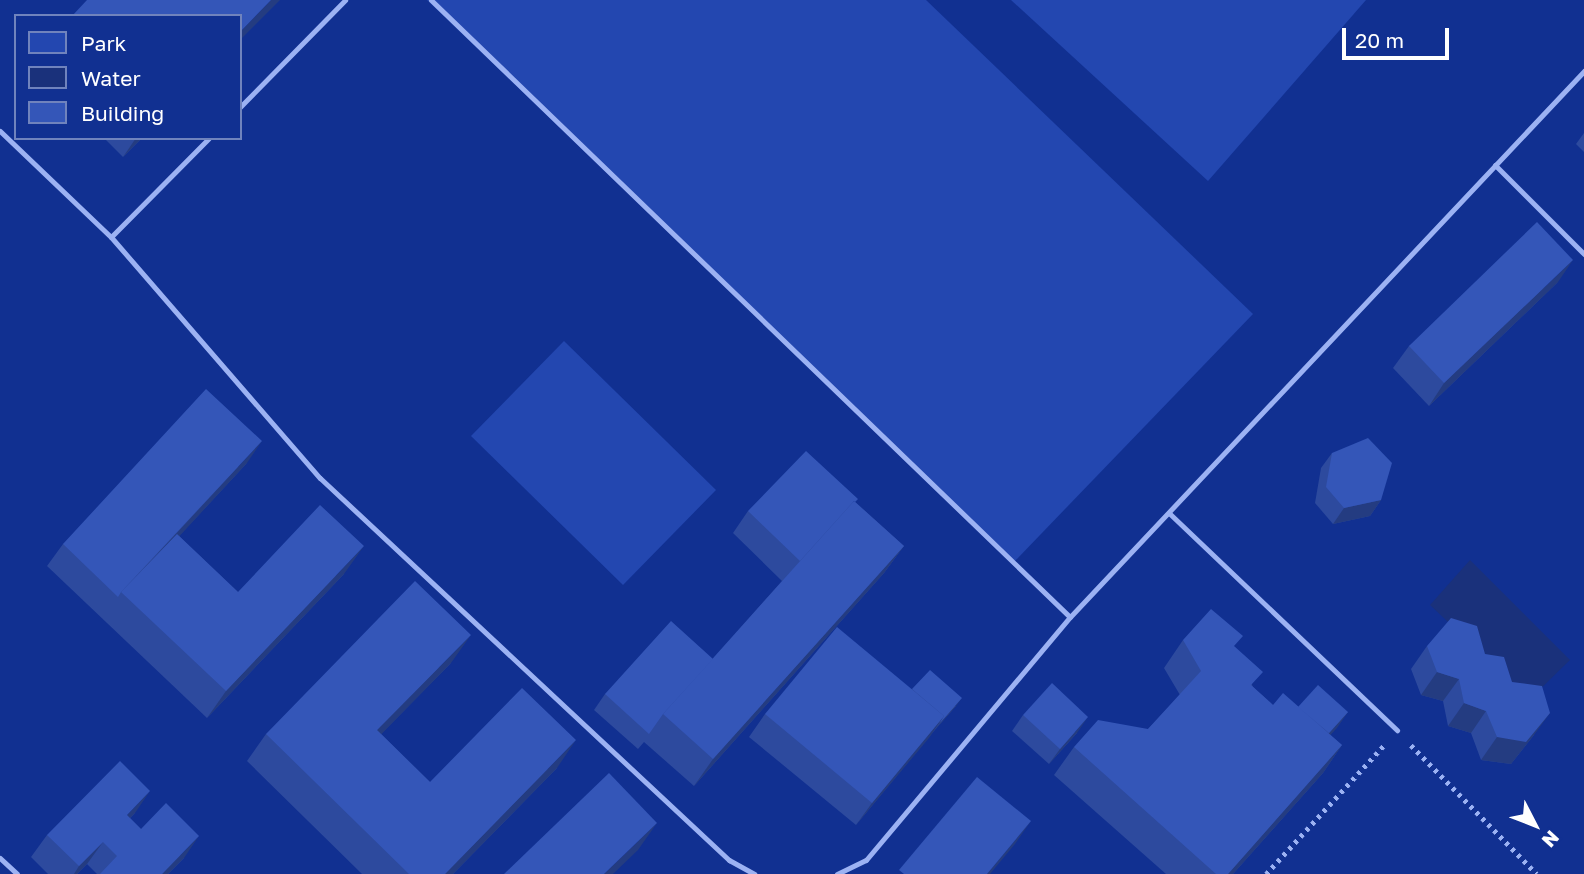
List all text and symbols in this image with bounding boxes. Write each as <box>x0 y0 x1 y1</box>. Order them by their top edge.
legend <box>14 14 242 140</box>
scale bar <box>1346 14 1453 58</box>
text: 20 m <box>1355 27 1404 53</box>
text: Park <box>81 30 126 56</box>
text: Water <box>81 65 141 91</box>
text: Building <box>81 100 164 126</box>
north arrow <box>1500 790 1570 860</box>
text: N <box>1538 826 1564 852</box>

